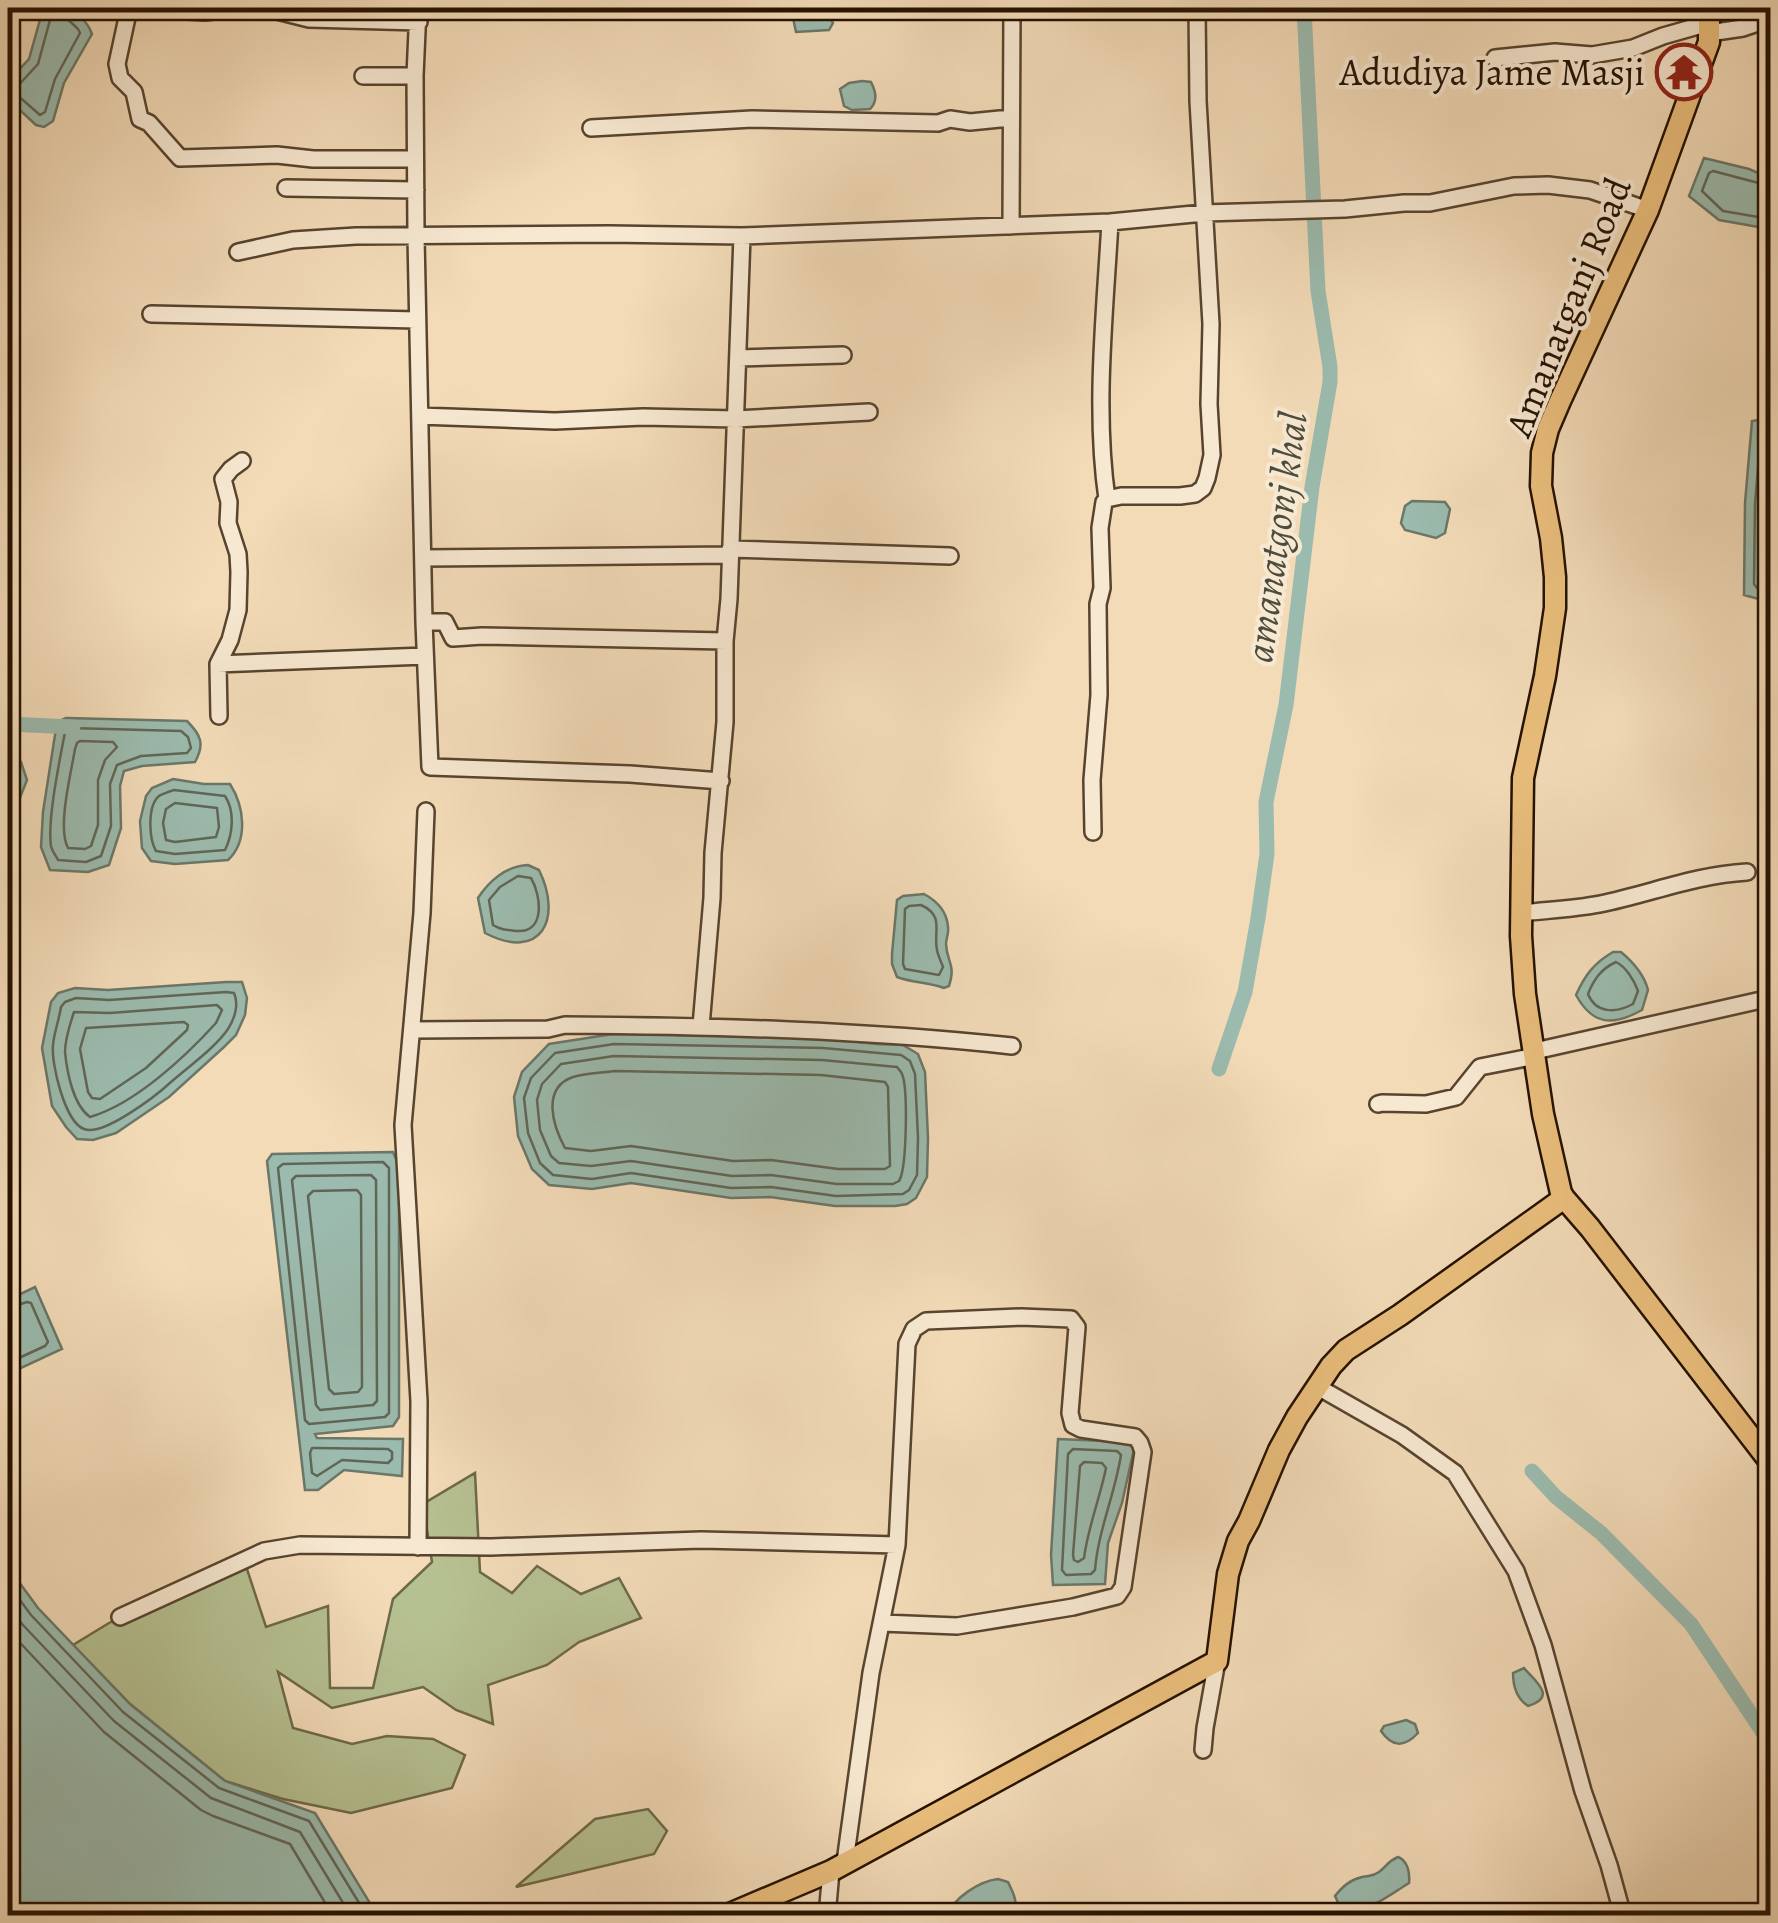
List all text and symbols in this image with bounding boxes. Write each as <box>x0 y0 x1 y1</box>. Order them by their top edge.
temple icon: Adudiya Jame Masji <box>1654 42 1714 102</box>
place label: Adudiya Jame Masji <box>1339 46 1645 98</box>
street label: Amanatganj Road <box>1492 169 1644 445</box>
water label: amanatgonj khal <box>1231 408 1321 666</box>

